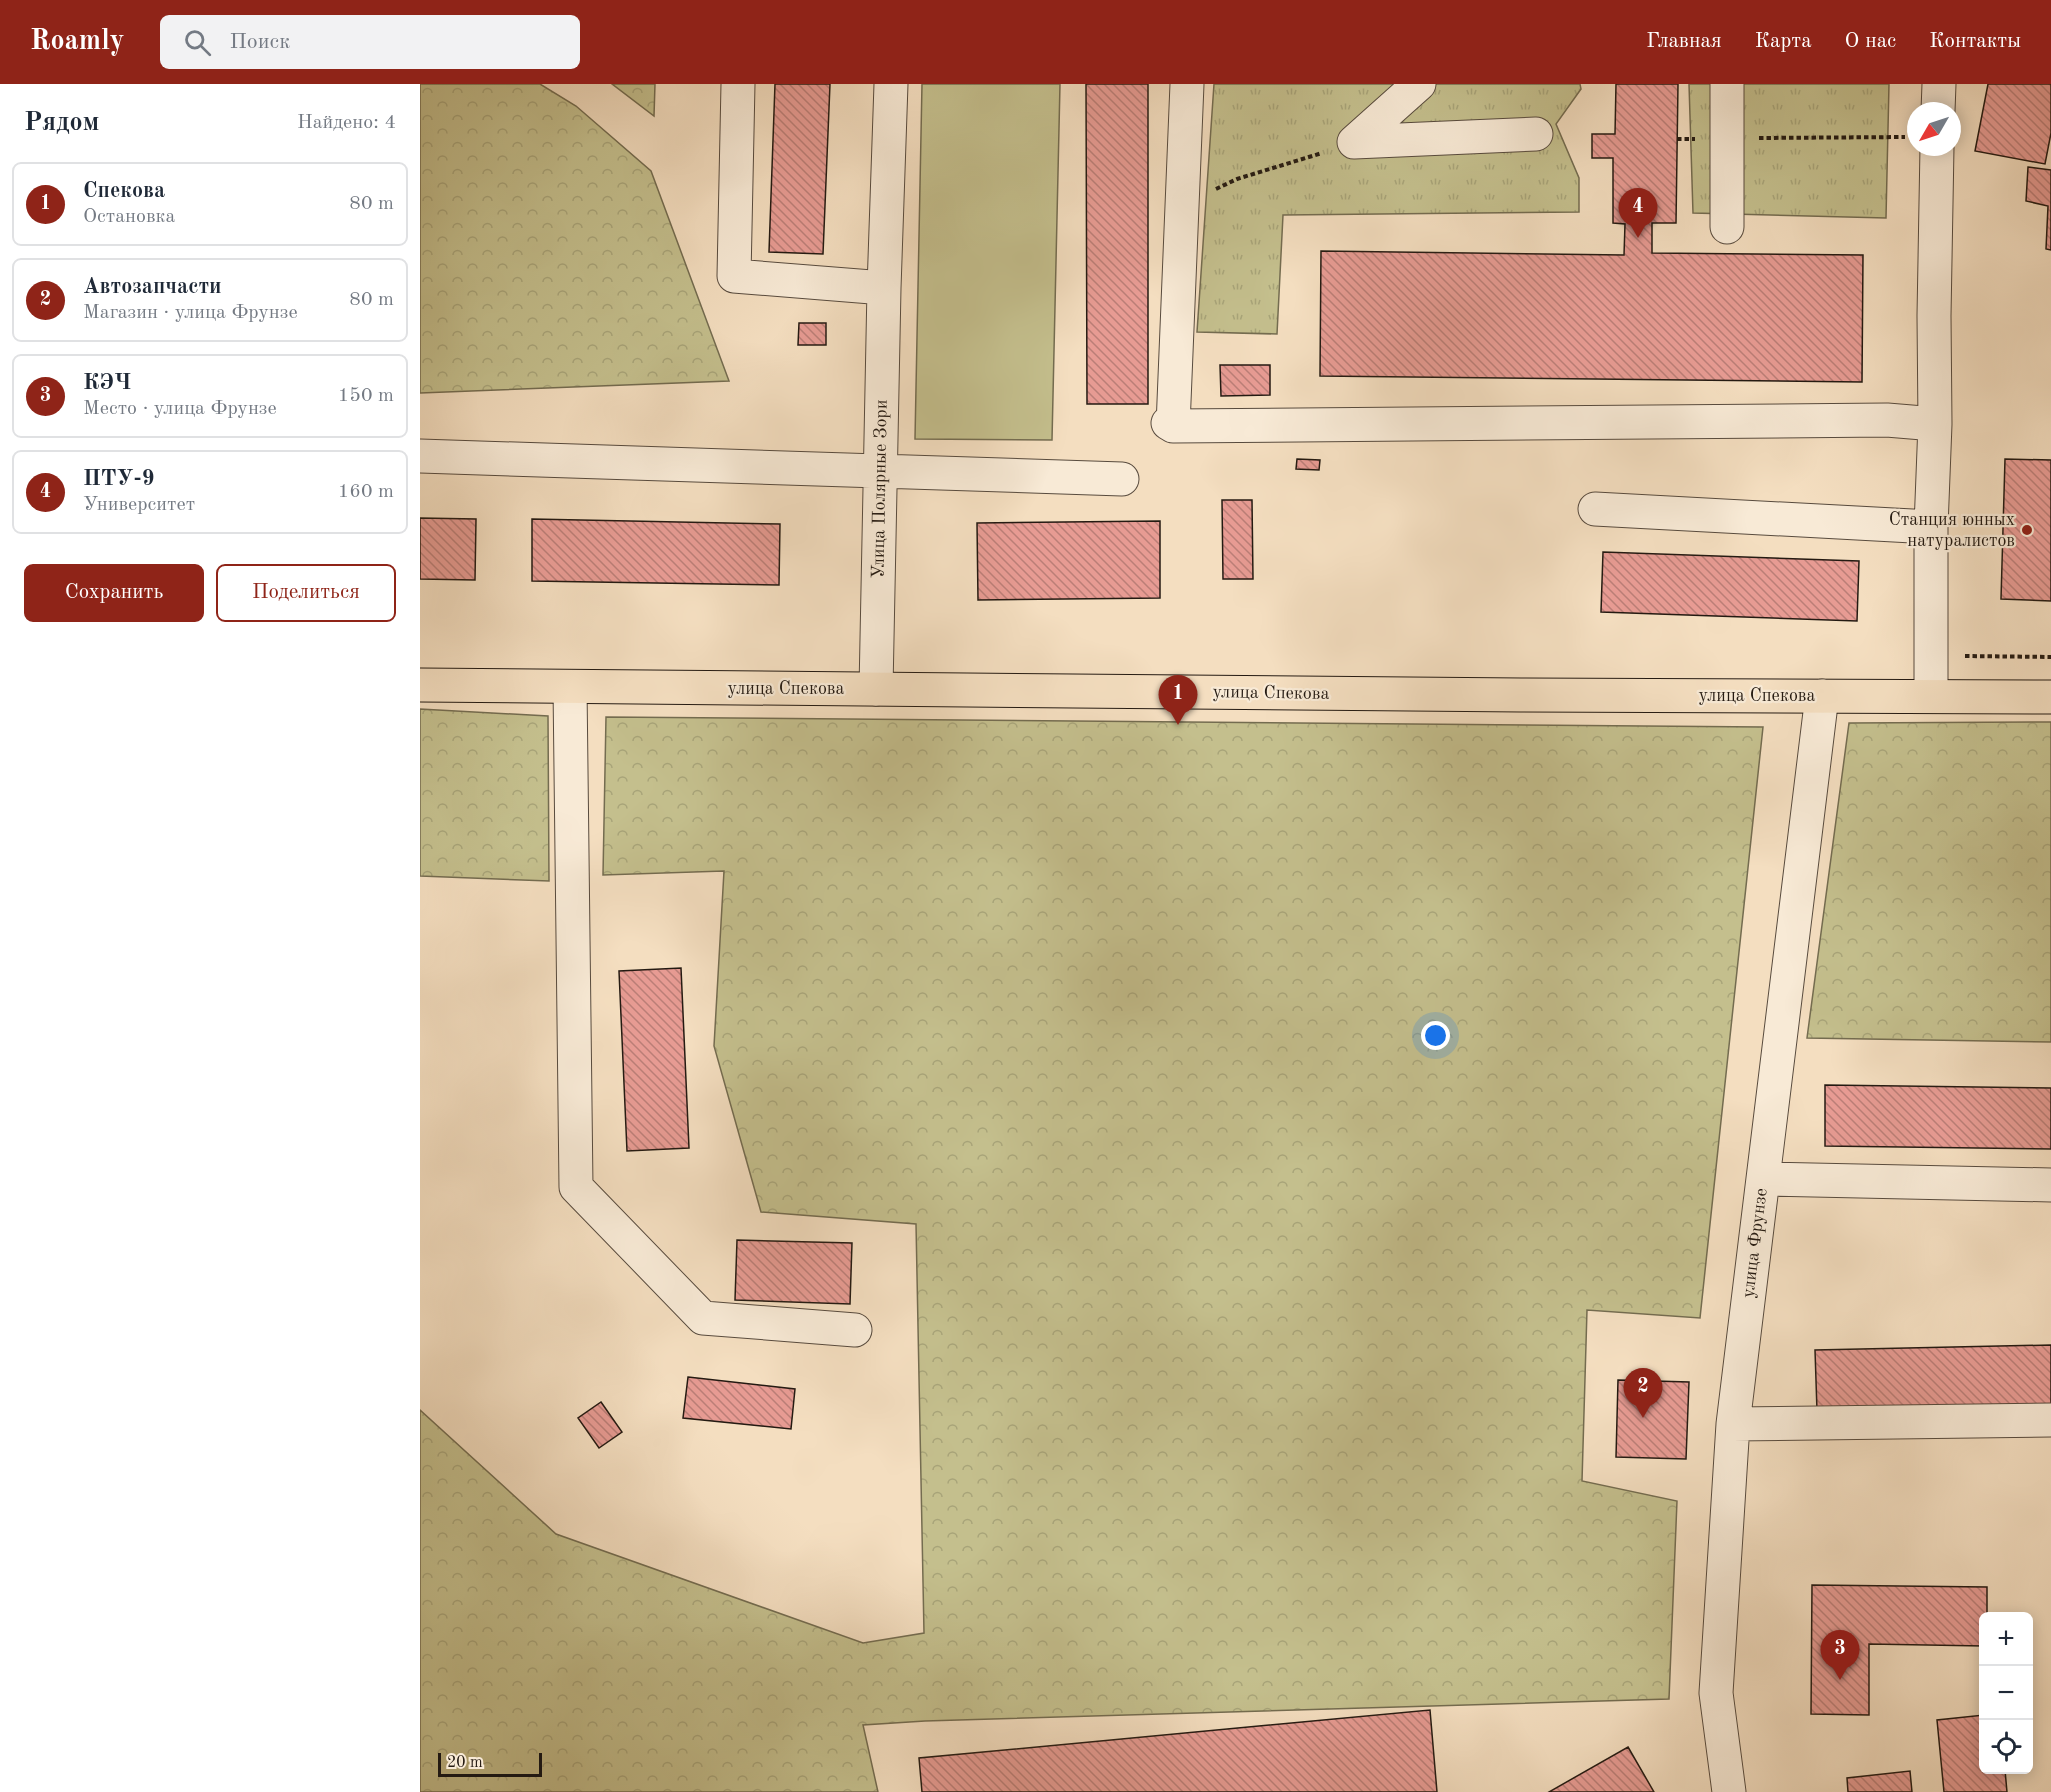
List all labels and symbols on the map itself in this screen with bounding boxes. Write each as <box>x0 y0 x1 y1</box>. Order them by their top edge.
north arrow <box>1907 102 1961 156</box>
pin: 4 <box>1618 188 1658 238</box>
street label: Улица Полярные Зори <box>869 399 891 579</box>
place label: Станция юнных натуралистов <box>1889 511 2015 550</box>
marker: Станция юнных натуралистов <box>2020 523 2034 537</box>
pin: 1 <box>1158 676 1197 725</box>
street label: улица Спекова <box>728 680 844 698</box>
street label: улица Спекова <box>1212 683 1330 703</box>
street label: улица Спекова <box>1699 687 1815 705</box>
your location <box>1421 1021 1450 1050</box>
street label: улица Фрунзе <box>1739 1187 1771 1299</box>
pin: 2 <box>1624 1368 1662 1418</box>
pin: 3 <box>1820 1630 1860 1680</box>
scale bar <box>438 1750 542 1778</box>

